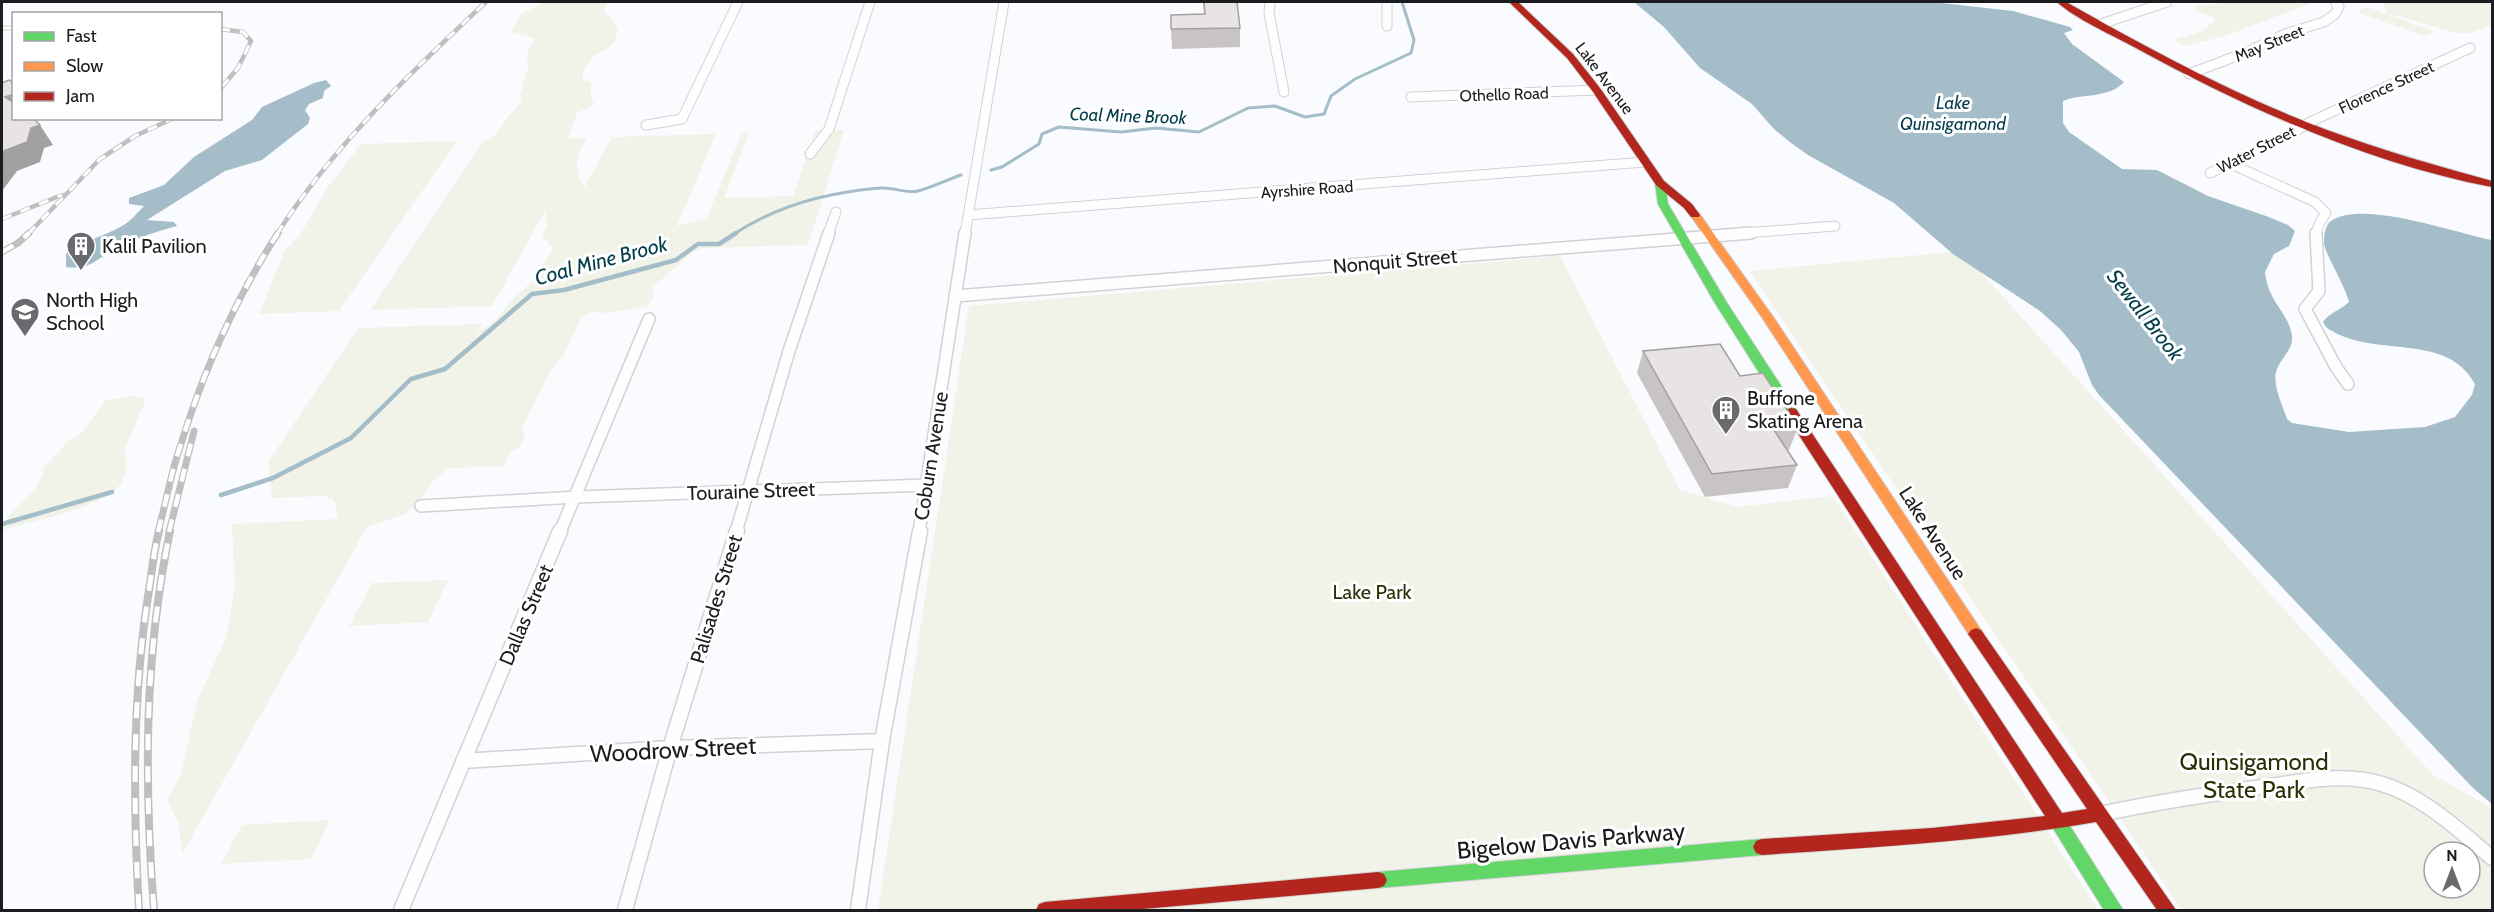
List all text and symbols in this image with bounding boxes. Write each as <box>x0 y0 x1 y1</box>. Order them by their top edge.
legend <box>12 12 222 120</box>
street label: May Street <box>2232 21 2307 66</box>
text: Fast <box>66 25 97 47</box>
street label: Lake Avenue <box>1571 39 1638 118</box>
text: Slow <box>66 55 103 77</box>
street label: Florence Street <box>2336 57 2437 118</box>
street label: Othello Road <box>1459 83 1549 106</box>
text: Jam <box>65 85 95 107</box>
water label: Lake Quinsigamond <box>1900 92 2007 135</box>
water label: Coal Mine Brook <box>1069 103 1188 129</box>
street label: Water Street <box>2214 121 2299 177</box>
street label: Ayrshire Road <box>1260 177 1354 202</box>
building icon: Kalil Pavilion <box>65 230 97 272</box>
water label: Coal Mine Brook <box>532 231 671 290</box>
place label: Kalil Pavilion <box>102 234 207 258</box>
street label: Nonquit Street <box>1332 244 1458 278</box>
water label: Sewall Brook <box>2102 264 2189 366</box>
place label: North High School <box>46 288 138 335</box>
school or university icon: North High School <box>9 296 41 338</box>
place label: Buffone Skating Arena <box>1747 386 1863 433</box>
street label: Coburn Avenue <box>909 390 953 522</box>
building icon: Buffone Skating Arena <box>1710 394 1742 436</box>
street label: Touraine Street <box>687 477 816 505</box>
street label: Lake Avenue <box>1894 482 1972 584</box>
street label: Palisades Street <box>685 532 747 666</box>
street label: Dallas Street <box>494 561 558 669</box>
park label: Lake Park <box>1333 580 1411 604</box>
street label: Woodrow Street <box>589 731 757 768</box>
park label: Quinsigamond State Park <box>2180 747 2328 804</box>
street label: Bigelow Davis Parkway <box>1456 816 1686 865</box>
north arrow <box>2422 840 2482 900</box>
text: N <box>2446 846 2458 865</box>

